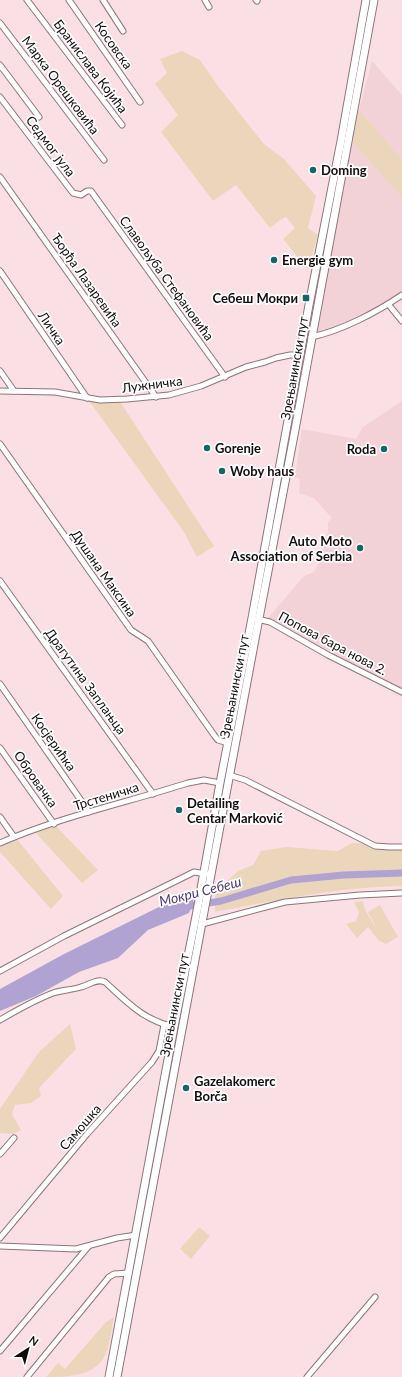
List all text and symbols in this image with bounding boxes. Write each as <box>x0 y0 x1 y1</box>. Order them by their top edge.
street label: Бранислава Којића <box>51 16 131 116</box>
street label: Косовска <box>92 18 136 72</box>
street label: Марка Орешковића <box>19 33 103 137</box>
street label: Седмог јула <box>23 112 79 180</box>
place label: Doming <box>321 162 367 178</box>
marker: Doming <box>308 165 318 175</box>
street label: Славољуба Стефановића <box>116 212 218 344</box>
street label: Ђорђа Лазаревића <box>49 230 125 330</box>
place label: Energie gym <box>282 252 353 268</box>
marker: Energie gym <box>269 255 279 265</box>
place label: Себеш Мокри <box>212 290 298 306</box>
marker: Себеш Мокри <box>301 293 311 303</box>
street label: Личка <box>35 307 69 348</box>
street label: Зрењанински пут <box>277 314 311 421</box>
street label: Лужничка <box>120 372 183 396</box>
place label: Gorenje <box>215 440 261 456</box>
place label: Roda <box>347 441 376 457</box>
marker: Gorenje <box>202 443 212 453</box>
marker: Roda <box>379 444 389 454</box>
place label: Woby haus <box>230 463 294 479</box>
marker: Woby haus <box>217 466 227 476</box>
street label: Душана Максина <box>68 526 140 620</box>
place label: Auto Moto Association of Serbia <box>230 533 353 564</box>
marker: Auto Moto Association of Serbia <box>355 543 365 553</box>
street label: Попова бара нова 2. <box>276 608 390 678</box>
street label: Драгутина Заплањца <box>42 625 130 737</box>
street label: Зрењанински пут <box>216 633 252 739</box>
street label: Косјерићка <box>28 710 80 774</box>
street label: Обровачка <box>11 748 61 810</box>
street label: Трстеничка <box>71 778 141 814</box>
place label: Detailing Centar Marković <box>187 795 283 826</box>
marker: Detailing Centar Marković <box>174 805 184 815</box>
water label: Мокри Себеш <box>157 873 243 909</box>
street label: Зрењанински пут <box>156 952 192 1058</box>
place label: Gazelakomerc Borča <box>194 1073 276 1104</box>
marker: Gazelakomerc Borča <box>181 1083 191 1093</box>
street label: Самошка <box>56 1101 104 1153</box>
north arrow <box>8 1329 48 1369</box>
text: N <box>27 1333 41 1348</box>

